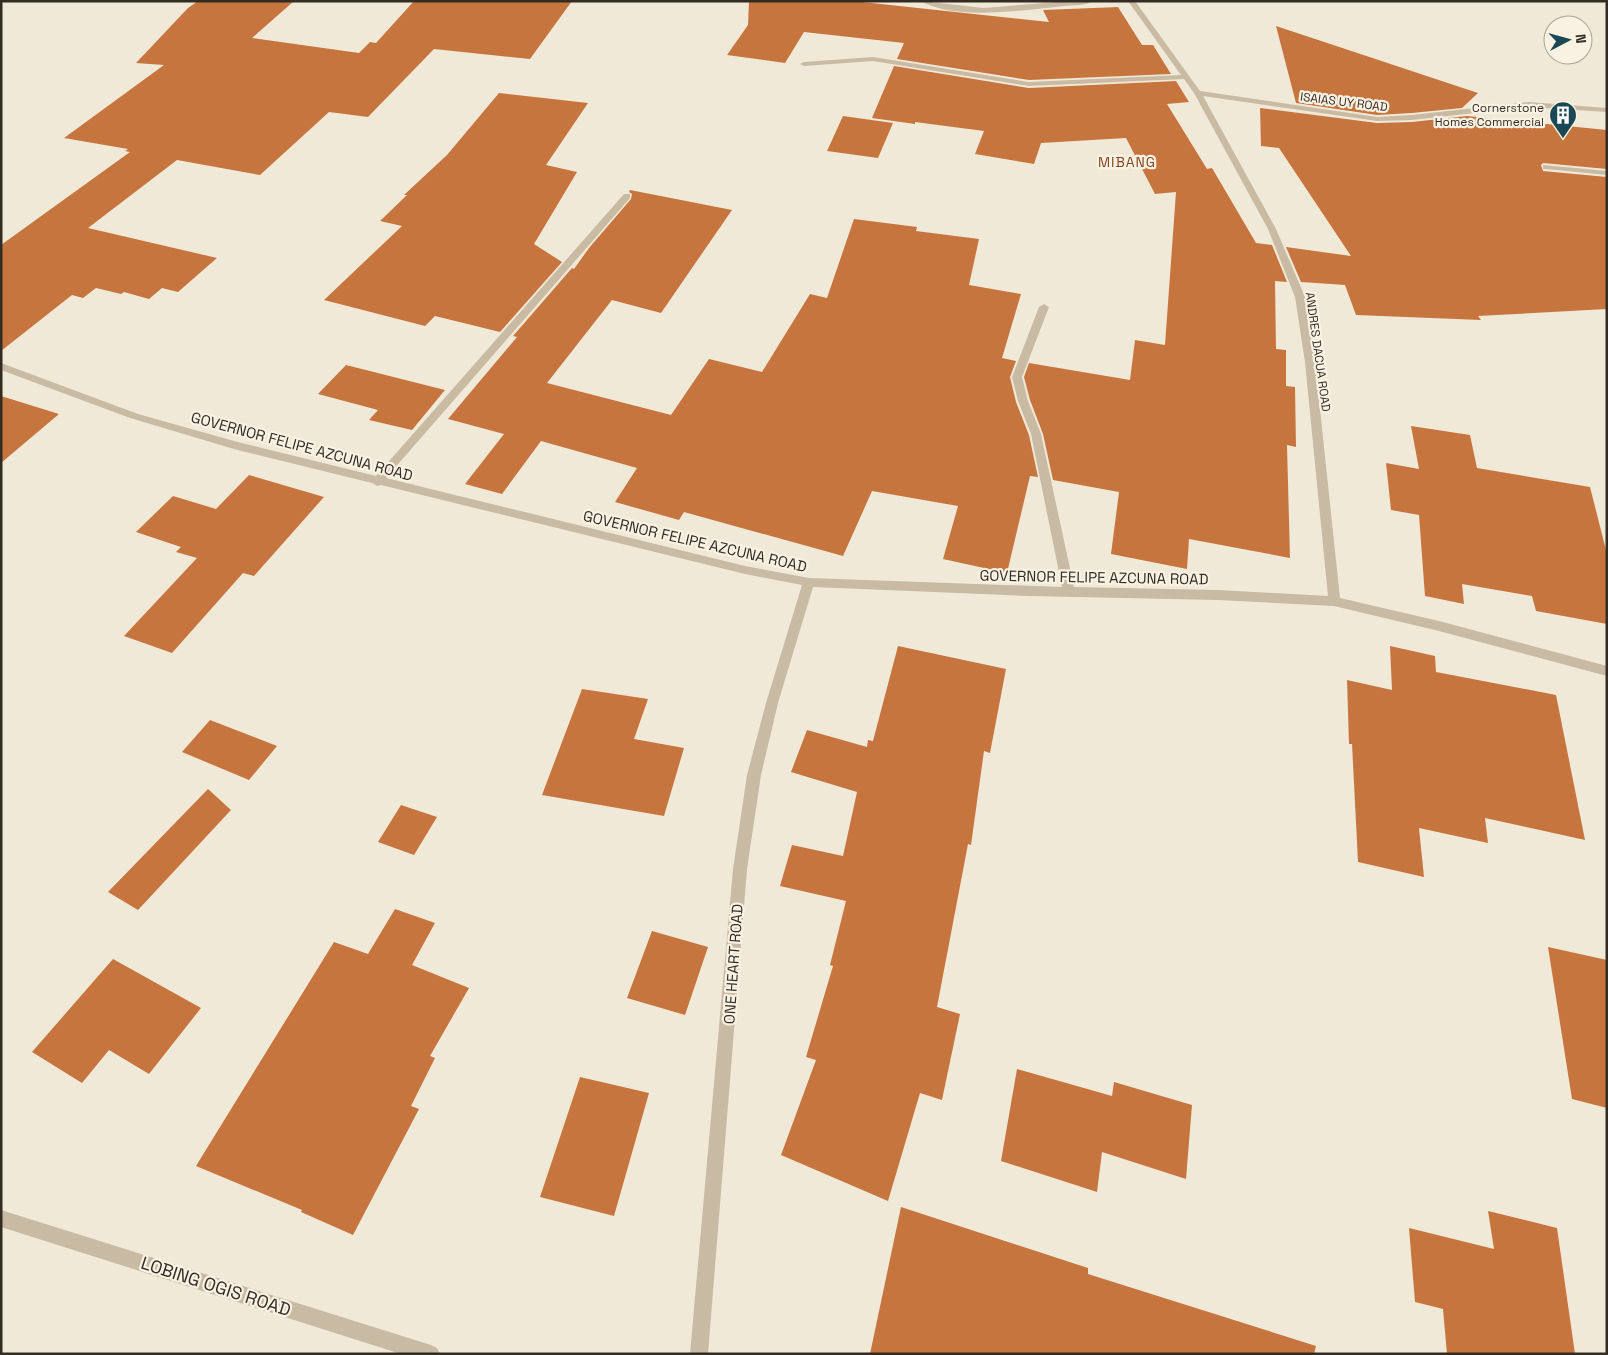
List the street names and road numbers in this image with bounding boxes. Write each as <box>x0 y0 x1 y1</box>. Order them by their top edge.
street label: ISAIAS UY ROAD <box>1299 89 1389 115</box>
street label: ANDRES DACUA ROAD <box>1302 291 1334 413</box>
street label: GOVERNOR FELIPE AZCUNA ROAD <box>189 407 415 485</box>
street label: GOVERNOR FELIPE AZCUNA ROAD <box>581 506 809 576</box>
street label: GOVERNOR FELIPE AZCUNA ROAD <box>979 566 1209 588</box>
street label: ONE HEART ROAD <box>719 903 747 1025</box>
street label: LOBING OGIS ROAD <box>138 1251 294 1321</box>

